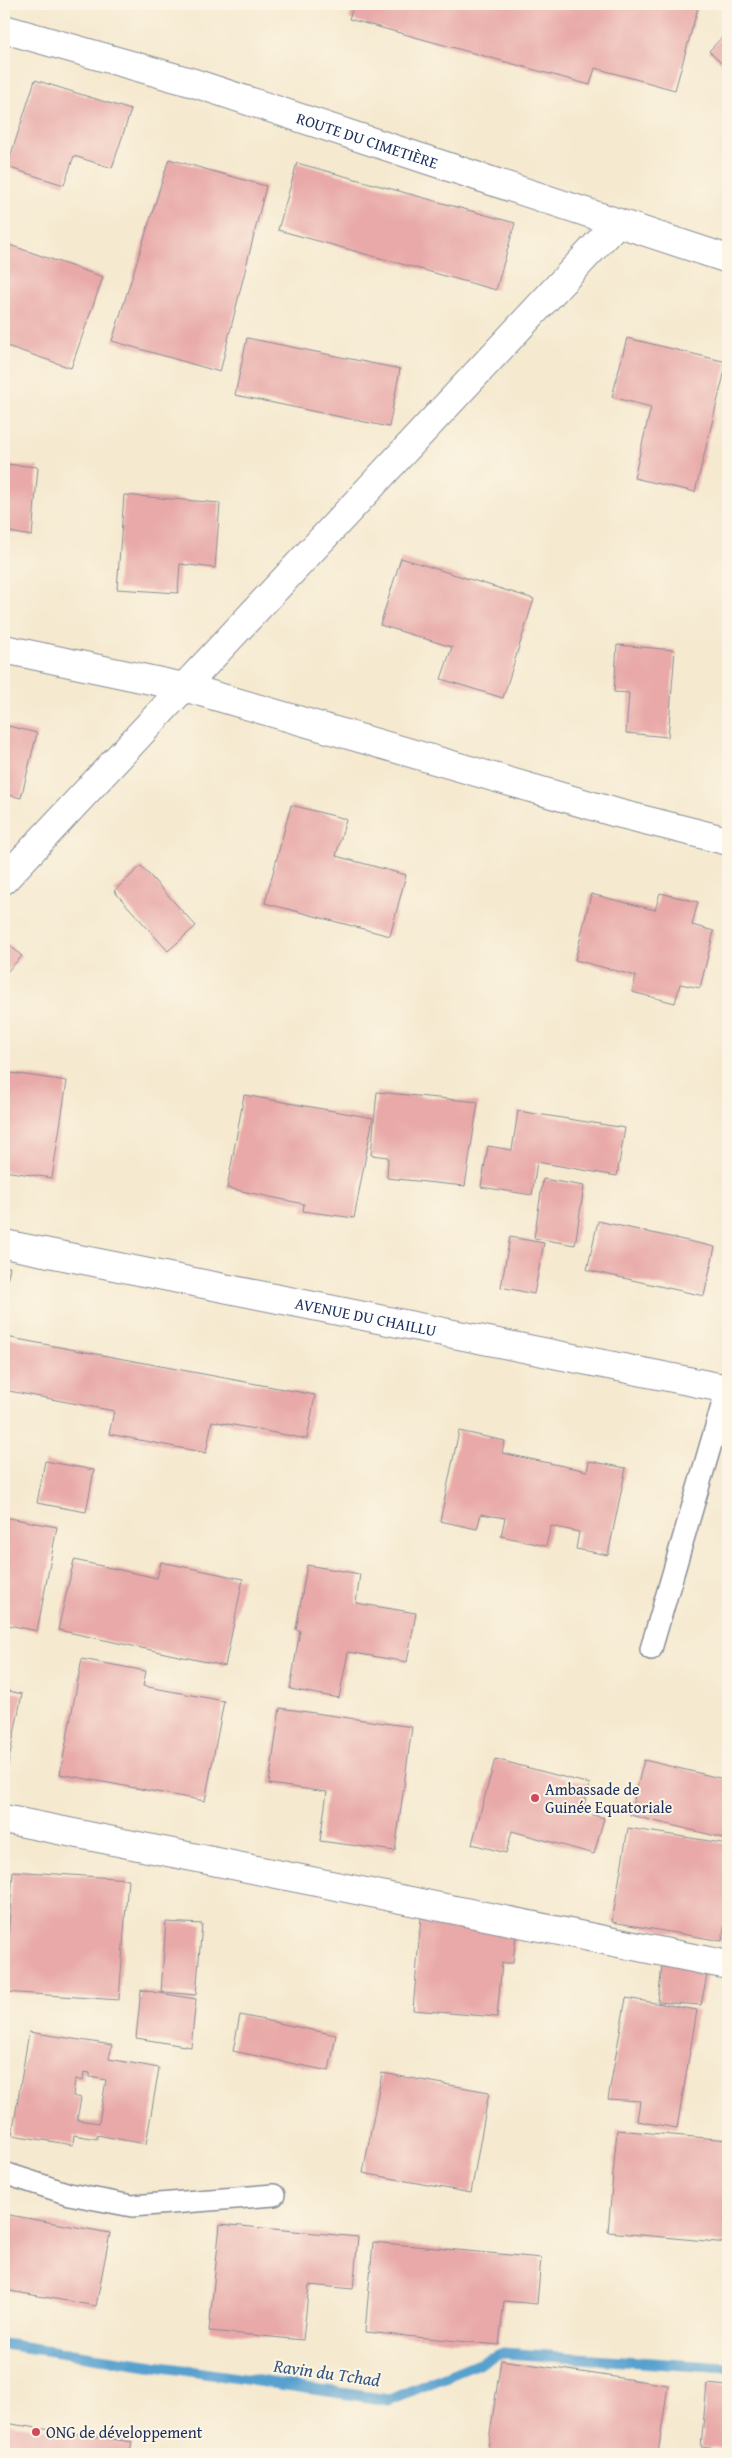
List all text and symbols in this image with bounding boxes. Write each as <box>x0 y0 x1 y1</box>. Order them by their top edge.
street label: ROUTE DU CIMETIÈRE <box>293 106 441 175</box>
street label: AVENUE DU CHAILLU <box>293 1291 439 1342</box>
place label: Ambassade de Guinée Equatoriale <box>545 1777 672 1819</box>
marker: Ambassade de Guinée Equatoriale <box>529 1792 541 1804</box>
water label: Ravin du Tchad <box>271 2352 382 2393</box>
place label: ONG de développement <box>46 2420 203 2444</box>
marker: ONG de développement <box>30 2426 42 2438</box>

